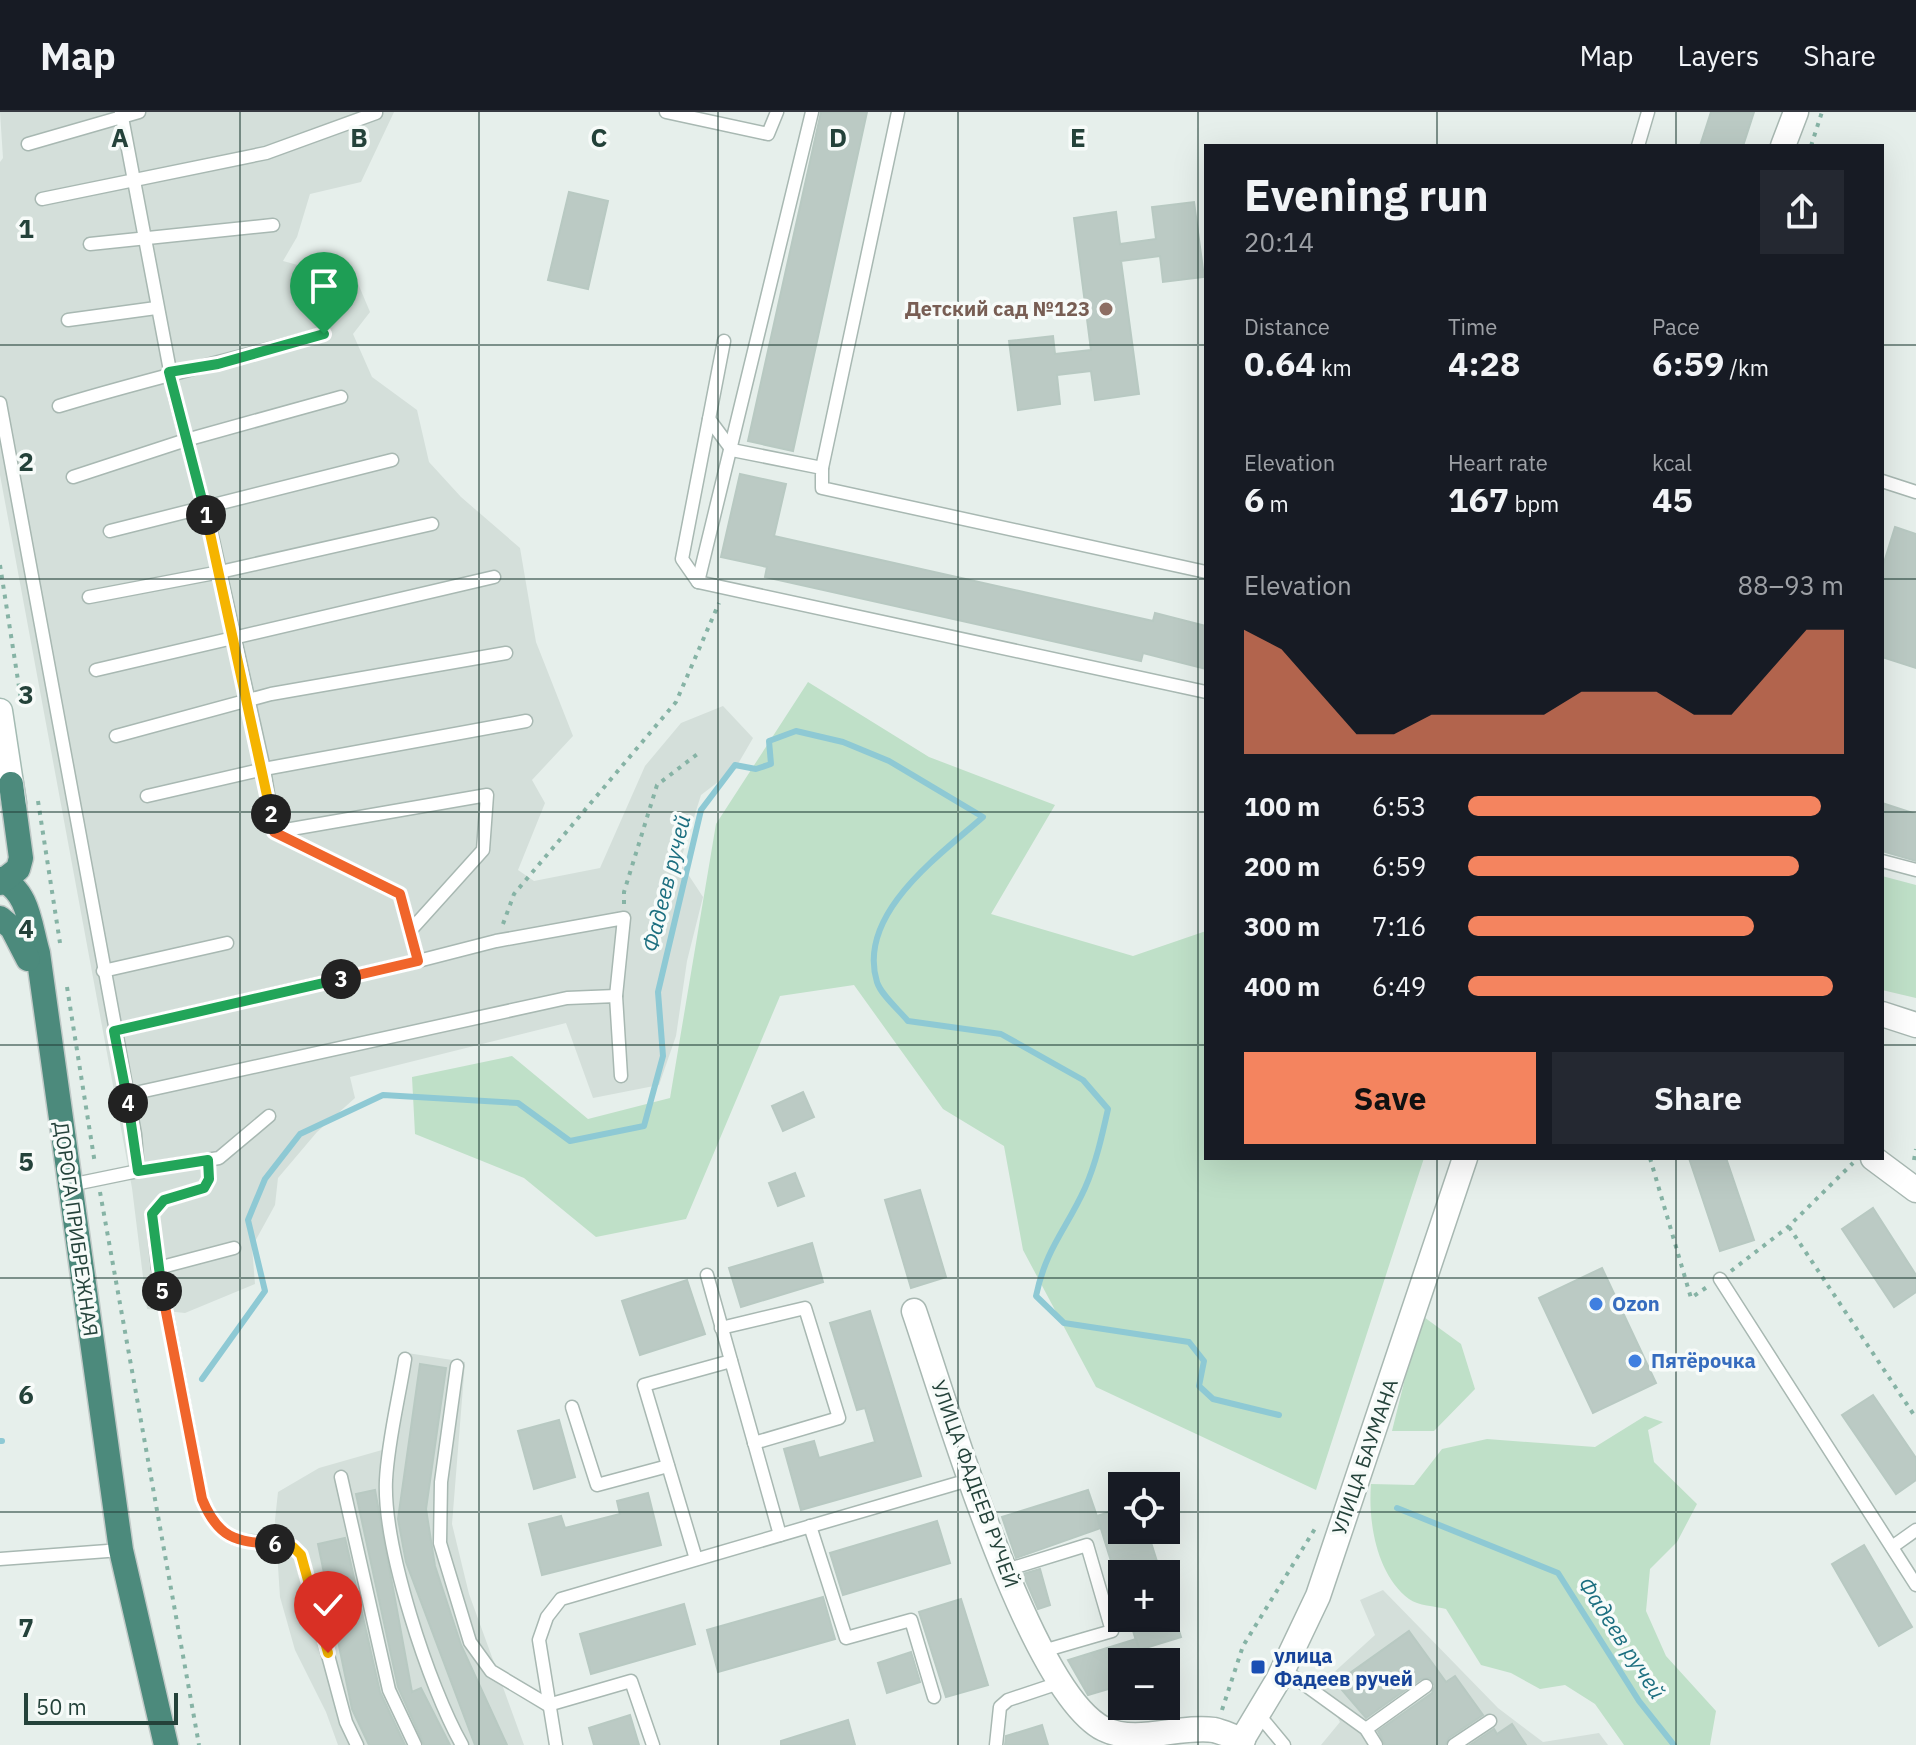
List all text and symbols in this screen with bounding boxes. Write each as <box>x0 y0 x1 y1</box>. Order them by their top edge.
text: Map <box>40 31 116 80</box>
text: Map <box>1579 37 1633 74</box>
text: Layers <box>1677 37 1759 74</box>
text: Share <box>1803 37 1876 74</box>
text: A <box>111 120 129 154</box>
text: B <box>350 120 368 154</box>
text: C <box>591 120 608 154</box>
text: D <box>829 120 847 154</box>
text: E <box>1070 120 1086 154</box>
text: Evening run <box>1244 166 1489 223</box>
button: share <box>1760 170 1844 254</box>
text: 1 <box>18 211 34 245</box>
text: 20:14 <box>1244 225 1314 259</box>
pin <box>290 252 358 334</box>
icon: arrive <box>302 264 346 308</box>
place label: Детский сад №123 <box>905 295 1090 322</box>
marker: Детский сад №123 <box>1097 300 1115 318</box>
text: Distance <box>1244 312 1330 341</box>
text: Time <box>1448 312 1497 341</box>
text: Pace <box>1652 312 1700 341</box>
text: 0.64 <box>1244 341 1316 385</box>
text: 4:28 <box>1448 341 1520 385</box>
text: 6:59 <box>1652 341 1724 385</box>
text: km <box>1316 353 1352 382</box>
text: /km <box>1724 353 1769 382</box>
text: 2 <box>18 444 34 478</box>
text: Elevation <box>1244 448 1335 477</box>
text: Heart rate <box>1448 448 1548 477</box>
text: kcal <box>1652 448 1692 477</box>
text: 6 <box>1244 477 1264 521</box>
text: 167 <box>1448 477 1509 521</box>
text: 45 <box>1652 477 1693 521</box>
text: m <box>1264 489 1289 518</box>
text: bpm <box>1509 489 1559 518</box>
pin: 1 <box>186 495 226 535</box>
text: 1 <box>199 500 213 529</box>
text: Elevation <box>1244 568 1352 602</box>
text: 88–93 m <box>1737 568 1844 602</box>
text: 3 <box>18 677 34 711</box>
text: 100 m <box>1244 789 1320 823</box>
text: 6:53 <box>1372 789 1426 823</box>
pin: 2 <box>251 794 291 834</box>
text: 2 <box>264 799 278 828</box>
water label: Фадеев ручей <box>635 812 696 954</box>
text: 200 m <box>1244 849 1320 883</box>
text: 6:59 <box>1372 849 1426 883</box>
text: 300 m <box>1244 909 1320 943</box>
text: 7:16 <box>1372 909 1426 943</box>
text: 4 <box>18 911 34 945</box>
pin: 3 <box>321 959 361 999</box>
text: 3 <box>334 964 348 993</box>
text: 400 m <box>1244 969 1320 1003</box>
text: 6:49 <box>1372 969 1426 1003</box>
button: Save <box>1244 1052 1536 1144</box>
button: Share <box>1552 1052 1844 1144</box>
pin: 4 <box>108 1083 148 1123</box>
text: 4 <box>121 1088 135 1117</box>
street label: ДОРОГА ПРИБРЕЖНАЯ <box>48 1120 105 1338</box>
text: 5 <box>18 1144 34 1178</box>
pin: 5 <box>142 1271 182 1311</box>
text: 5 <box>155 1276 169 1305</box>
place label: Ozon <box>1612 1290 1660 1317</box>
marker: Ozon <box>1587 1295 1605 1313</box>
place label: Пятёрочка <box>1651 1347 1756 1374</box>
marker: Пятёрочка <box>1626 1352 1644 1370</box>
street label: УЛИЦА БАУМАНА <box>1325 1375 1404 1539</box>
street label: УЛИЦА ФАДЕЕВ РУЧЕЙ <box>925 1376 1026 1591</box>
text: 6 <box>18 1377 34 1411</box>
map controls <box>1108 1472 1180 1720</box>
button: locate <box>1108 1472 1180 1544</box>
pin: 6 <box>255 1524 295 1564</box>
text: 6 <box>268 1529 282 1558</box>
button: + <box>1108 1560 1180 1632</box>
pin <box>294 1571 362 1653</box>
water label: Фадеев ручей <box>1572 1571 1673 1704</box>
icon: check <box>306 1583 350 1627</box>
text: 7 <box>18 1610 34 1644</box>
place label: улица Фадеев ручей <box>1274 1642 1413 1692</box>
button: − <box>1108 1648 1180 1720</box>
marker: улица Фадеев ручей <box>1249 1658 1267 1676</box>
scale bar <box>24 1689 178 1725</box>
text: 50 m <box>36 1692 87 1721</box>

